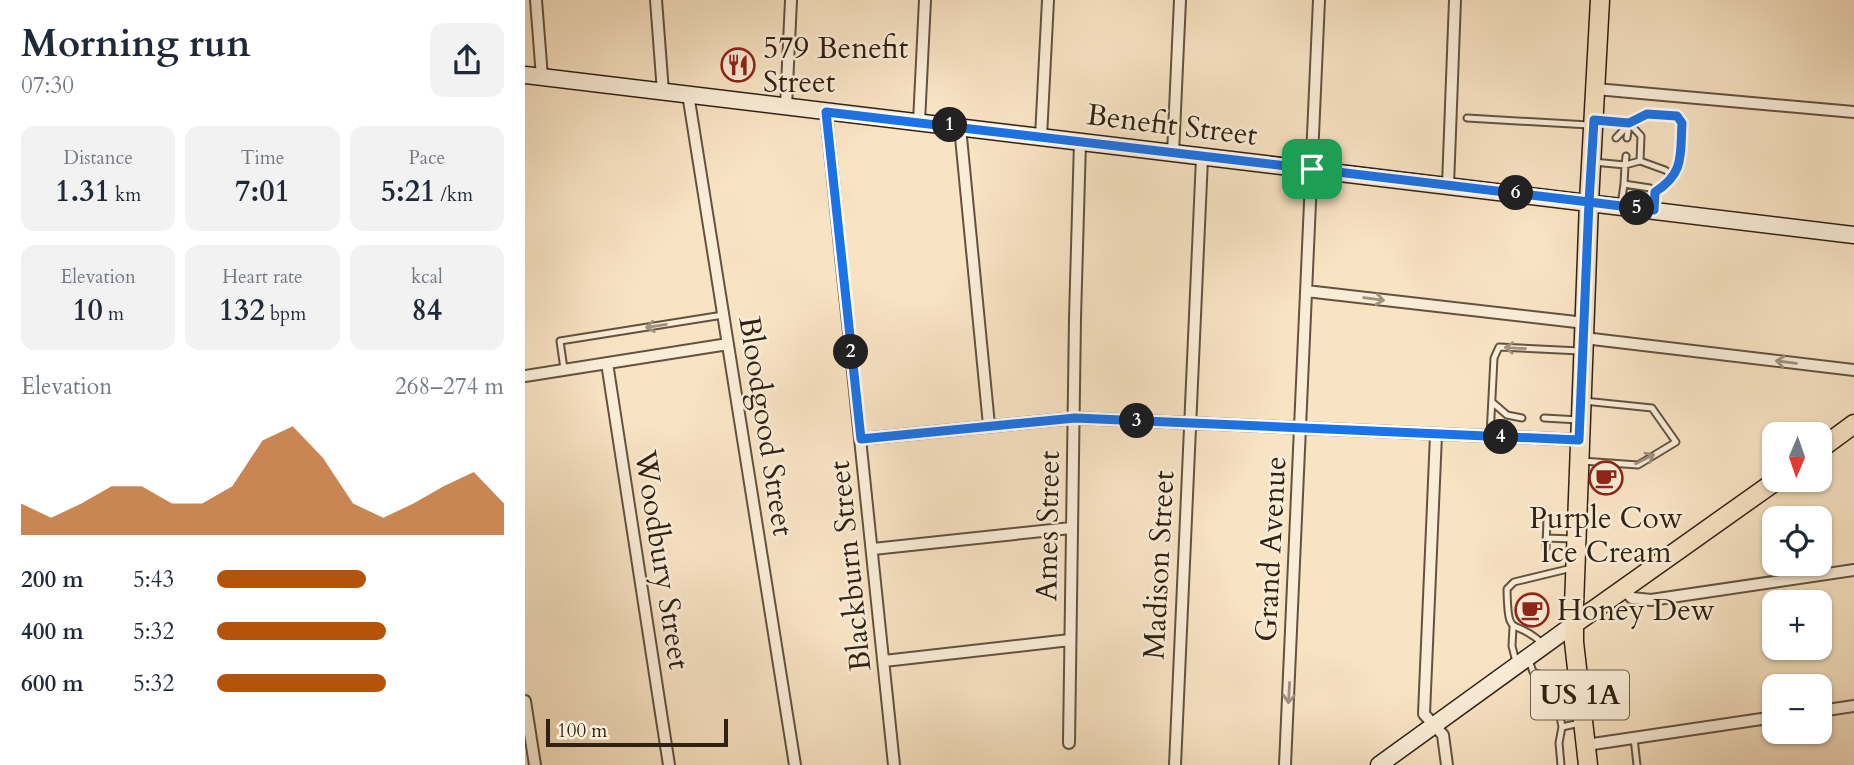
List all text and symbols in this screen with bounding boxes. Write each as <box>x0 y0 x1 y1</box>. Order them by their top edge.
text: Morning run <box>21 18 251 70</box>
button: share <box>430 23 504 97</box>
place label: 579 Benefit Street <box>763 28 909 103</box>
restaurant icon: 579 Benefit Street <box>719 46 757 84</box>
text: 07:30 <box>21 70 74 101</box>
street label: Benefit Street <box>1084 94 1260 156</box>
pin: 1 <box>933 108 967 142</box>
text: 1 <box>945 111 954 137</box>
pin <box>1282 139 1342 199</box>
text: Distance <box>63 145 133 171</box>
text: Time <box>241 145 284 171</box>
text: Pace <box>408 145 445 171</box>
icon: arrive <box>1293 150 1331 188</box>
text: 1.31 <box>55 171 110 212</box>
text: 7:01 <box>235 171 290 212</box>
text: 5:21 <box>381 171 435 212</box>
pin: 6 <box>1499 176 1534 210</box>
text: 6 <box>1511 179 1520 205</box>
text: km <box>110 182 141 208</box>
text: /km <box>435 182 473 208</box>
pin: 5 <box>1619 190 1655 226</box>
text: 5 <box>1632 194 1641 220</box>
text: Elevation <box>60 264 136 290</box>
text: Heart rate <box>222 264 303 290</box>
text: kcal <box>411 264 443 290</box>
text: 10 <box>72 290 103 331</box>
text: 132 <box>219 290 265 331</box>
text: 84 <box>411 290 442 331</box>
one-way arrow <box>1362 293 1385 306</box>
text: m <box>103 301 124 327</box>
text: bpm <box>265 301 306 327</box>
street label: Bloodgood Street <box>728 313 804 539</box>
one-way arrow <box>645 320 668 333</box>
pin: 2 <box>833 334 869 370</box>
text: 2 <box>846 338 855 364</box>
one-way arrow <box>1504 341 1527 354</box>
one-way arrow <box>1775 355 1798 368</box>
text: Elevation <box>21 371 112 402</box>
text: 268–274 m <box>395 371 504 402</box>
pin: 3 <box>1119 404 1155 438</box>
text: 3 <box>1132 407 1141 433</box>
pin: 4 <box>1483 420 1518 454</box>
north arrow <box>1762 422 1832 492</box>
map controls <box>1762 422 1832 744</box>
text: 4 <box>1496 423 1505 449</box>
street label: Woodbury Street <box>624 447 700 673</box>
street label: Ames Street <box>1026 450 1070 602</box>
one-way arrow <box>1635 452 1655 466</box>
street label: Grand Avenue <box>1246 455 1296 643</box>
street label: Blackburn Street <box>819 458 881 673</box>
cafe icon: Purple Cow Ice Cream <box>1587 459 1625 497</box>
street label: Madison Street <box>1134 469 1184 661</box>
place label: Purple Cow Ice Cream <box>1529 498 1683 573</box>
button: locate <box>1762 506 1832 576</box>
text: 200 m <box>21 564 84 595</box>
text: 5:43 <box>133 564 174 595</box>
place label: Honey Dew <box>1557 590 1715 631</box>
button: + <box>1762 590 1832 660</box>
cafe icon: Honey Dew <box>1513 591 1551 629</box>
text: 400 m <box>21 616 84 647</box>
text: 5:32 <box>133 616 174 647</box>
text: 600 m <box>21 668 84 699</box>
text: 5:32 <box>133 668 174 699</box>
road number: US 1A <box>1531 670 1629 720</box>
button: − <box>1762 674 1832 744</box>
one-way arrow <box>1283 681 1296 704</box>
scale bar <box>546 716 728 748</box>
text: 100 m <box>557 718 607 744</box>

